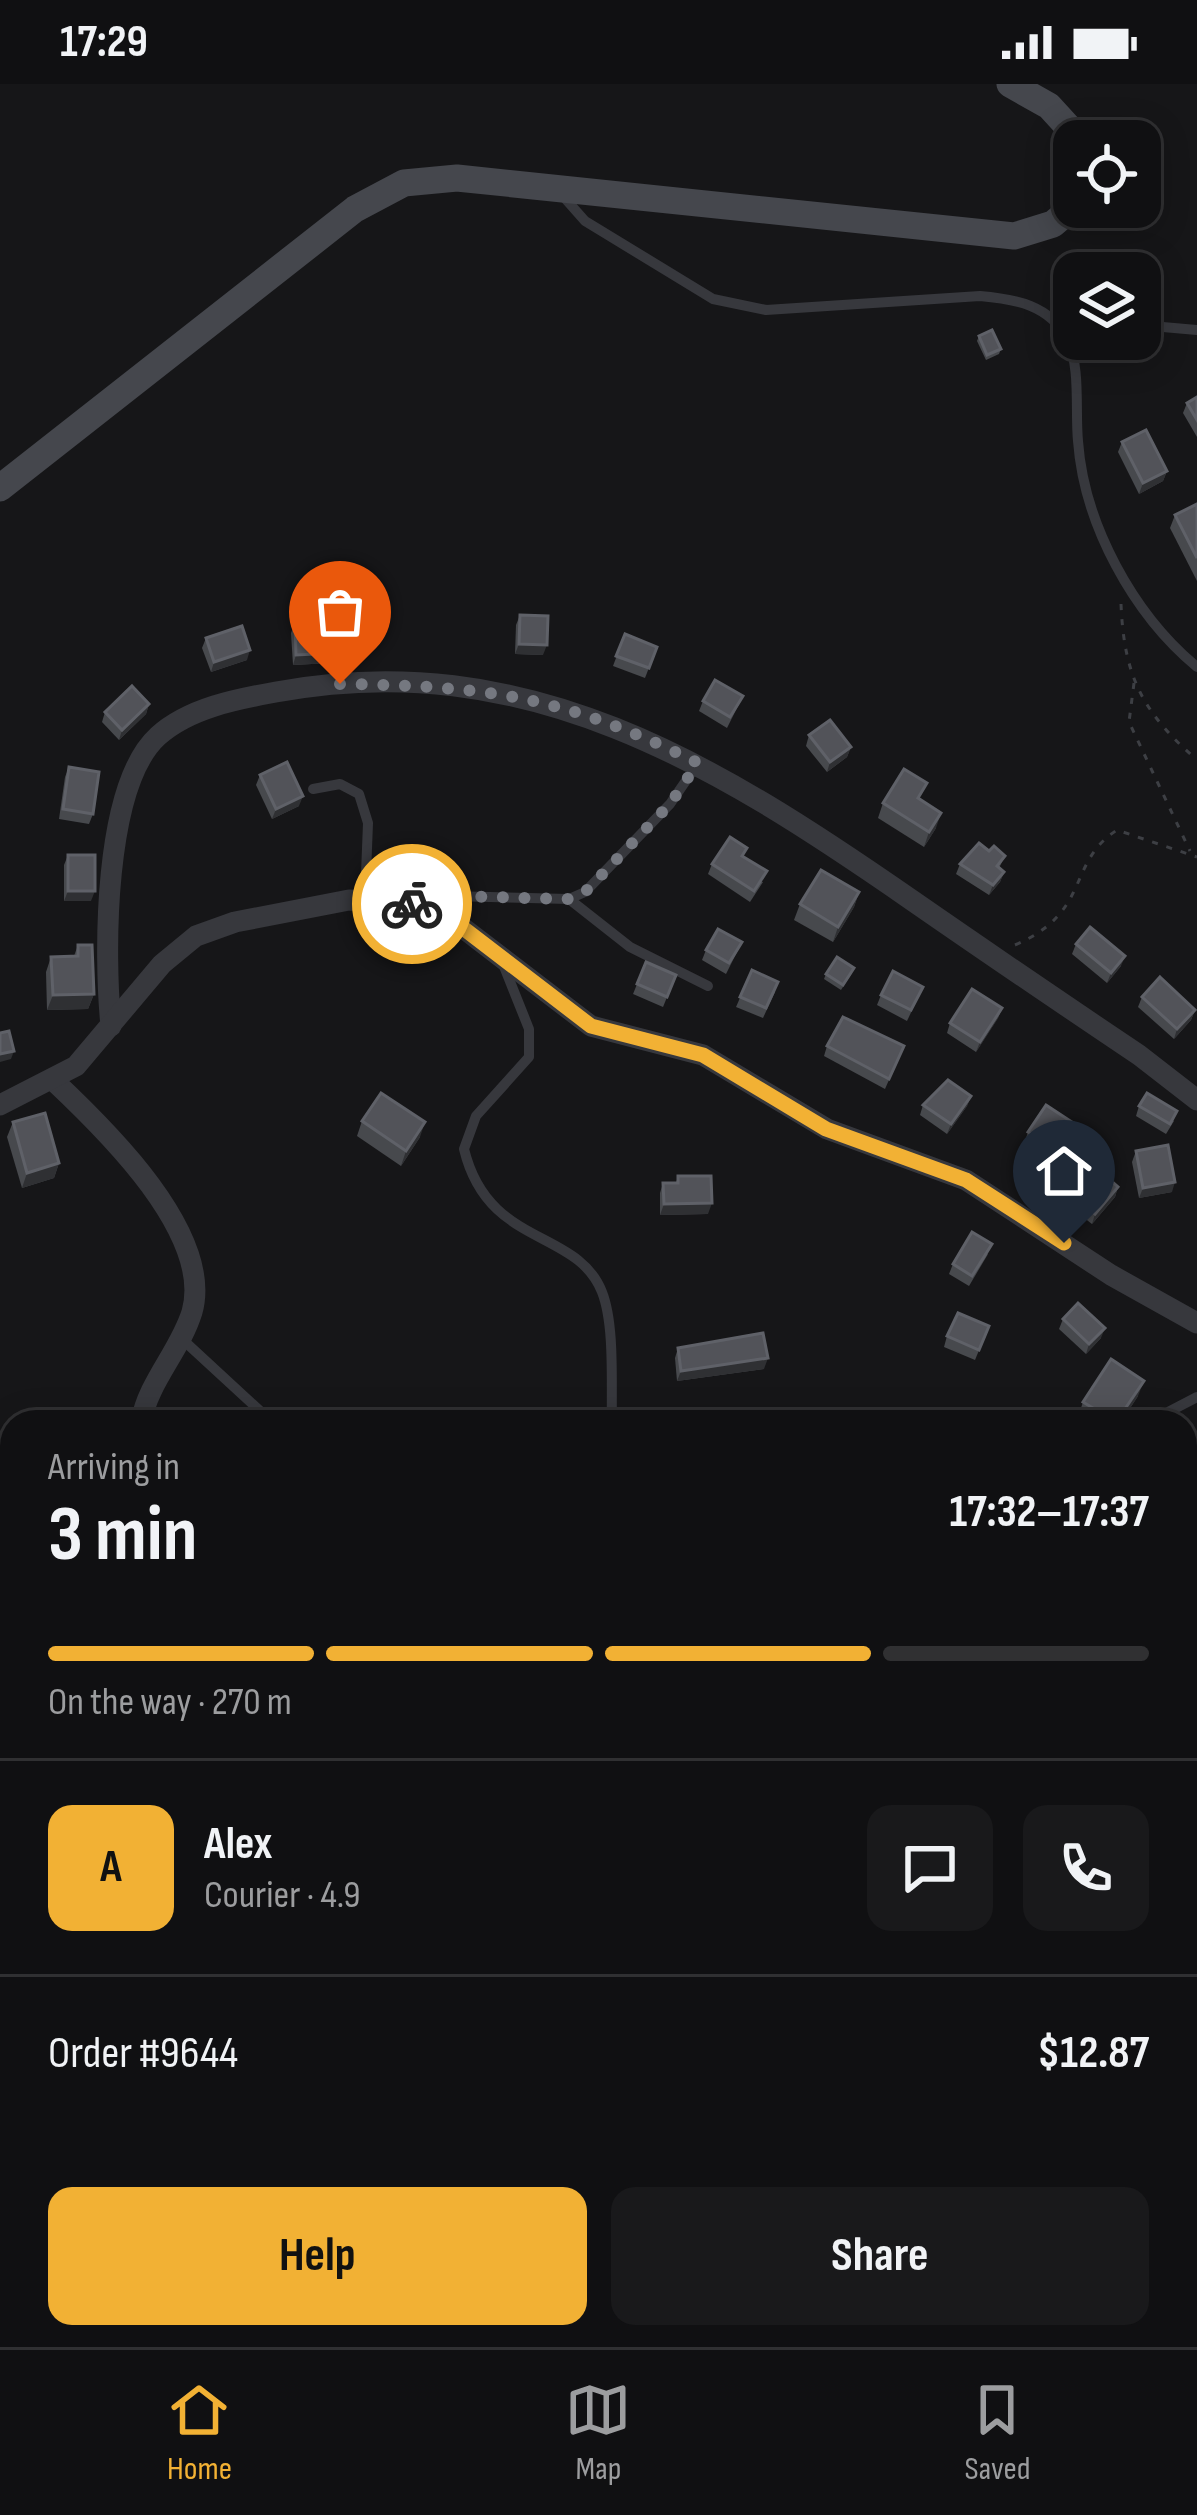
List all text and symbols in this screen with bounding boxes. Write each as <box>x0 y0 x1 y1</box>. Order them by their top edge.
text: 17:29 <box>60 15 148 70</box>
map controls <box>1053 120 1161 360</box>
button: locate <box>1053 120 1161 228</box>
button: layers <box>1053 252 1161 360</box>
pin <box>289 561 391 684</box>
icon: bag <box>307 579 373 645</box>
courier <box>352 844 472 964</box>
icon: bike <box>379 871 445 937</box>
pin <box>1013 1120 1115 1243</box>
icon: home <box>1031 1138 1097 1204</box>
text: Arriving in <box>48 1444 180 1491</box>
text: 17:32–17:37 <box>950 1485 1149 1540</box>
text: 3 min <box>48 1489 197 1582</box>
text: On the way · 270 m <box>48 1679 292 1726</box>
button: chat <box>867 1805 993 1931</box>
button: phone <box>1023 1805 1149 1931</box>
text: Alex <box>204 1817 272 1872</box>
text: A <box>100 1840 122 1895</box>
text: Courier · 4.9 <box>204 1872 361 1919</box>
text: Order #9644 <box>48 2026 238 2081</box>
text: $12.87 <box>1037 2026 1149 2081</box>
button: Help <box>48 2187 587 2325</box>
button: Share <box>611 2187 1149 2325</box>
tab: Home <box>166 2377 232 2489</box>
tab: Map <box>565 2377 631 2489</box>
tab: Saved <box>964 2377 1031 2489</box>

